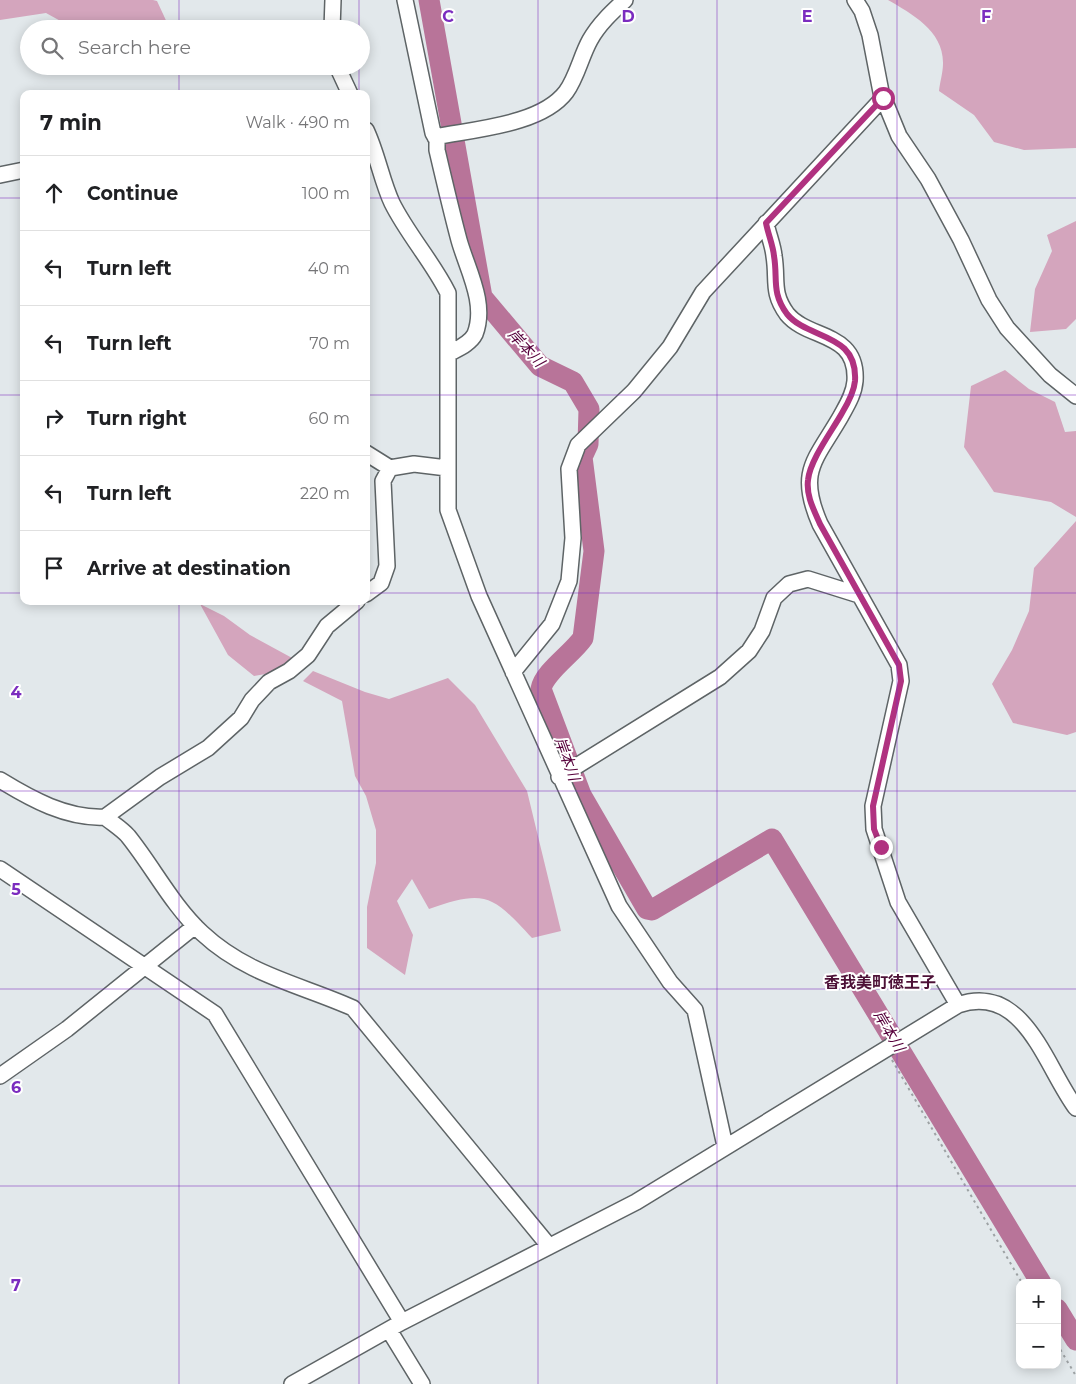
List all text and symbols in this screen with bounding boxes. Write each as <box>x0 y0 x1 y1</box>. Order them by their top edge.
text: C <box>442 7 454 26</box>
text: D <box>621 7 635 26</box>
text: E <box>802 7 812 26</box>
text: F <box>981 7 991 26</box>
search box <box>20 20 370 75</box>
icon: search <box>38 34 66 62</box>
text: Search here <box>78 36 191 59</box>
route start <box>872 87 895 110</box>
text: 7 min <box>40 110 102 135</box>
text: Walk · 490 m <box>245 113 350 132</box>
icon: ahead <box>40 179 68 207</box>
text: Continue <box>87 182 178 205</box>
text: 100 m <box>302 184 350 203</box>
icon: left <box>40 254 68 282</box>
text: Turn left <box>87 257 172 280</box>
text: 40 m <box>308 259 350 278</box>
water label: 岸本川 <box>504 325 550 372</box>
icon: left <box>40 329 68 357</box>
text: Turn left <box>87 332 172 355</box>
text: 70 m <box>309 334 350 353</box>
icon: right <box>40 404 68 432</box>
text: Turn right <box>87 407 187 430</box>
text: 60 m <box>308 409 350 428</box>
icon: left <box>40 479 68 507</box>
text: Turn left <box>87 482 172 505</box>
text: 220 m <box>300 484 350 503</box>
icon: arrive <box>40 554 68 582</box>
text: Arrive at destination <box>87 557 291 580</box>
text: 4 <box>10 683 22 702</box>
water label: 岸本川 <box>551 734 585 785</box>
route end <box>870 836 893 859</box>
text: 5 <box>11 880 21 899</box>
district label: 香我美町徳王子 <box>824 973 936 992</box>
water label: 岸本川 <box>870 1007 910 1057</box>
text: 6 <box>11 1078 21 1097</box>
text: 7 <box>11 1276 21 1295</box>
map controls <box>1016 1279 1061 1369</box>
button: + <box>1016 1279 1061 1324</box>
button: − <box>1016 1324 1061 1369</box>

